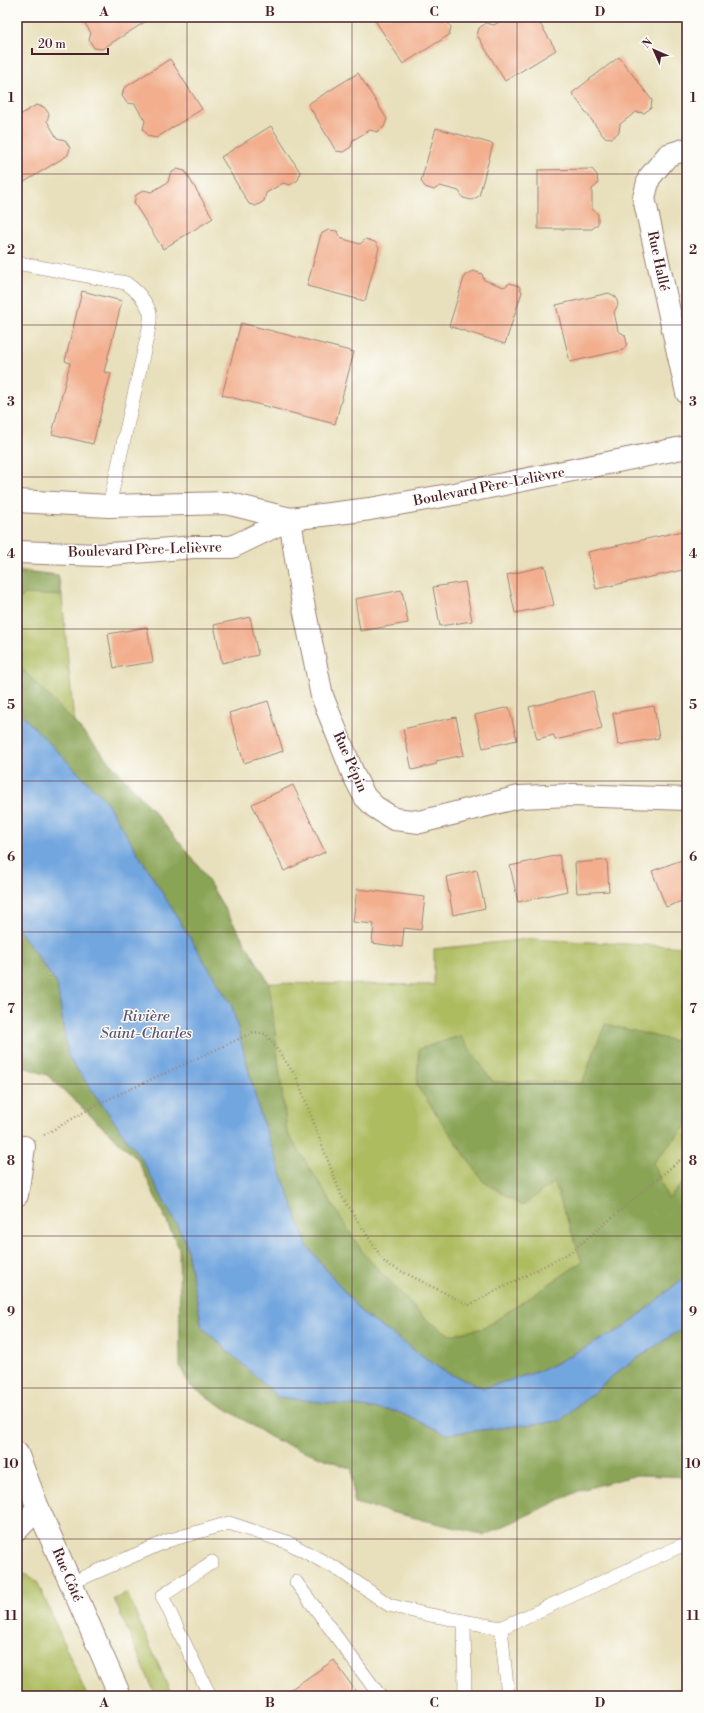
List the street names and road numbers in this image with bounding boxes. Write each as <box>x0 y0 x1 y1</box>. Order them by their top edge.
street label: Rue Hallé <box>643 229 673 293</box>
street label: Boulevard Père-Lelièvre <box>411 463 566 511</box>
street label: Boulevard Père-Lelièvre <box>67 538 222 562</box>
street label: Rue Pépin <box>329 729 372 796</box>
street label: Rue Côté <box>48 1545 86 1605</box>

